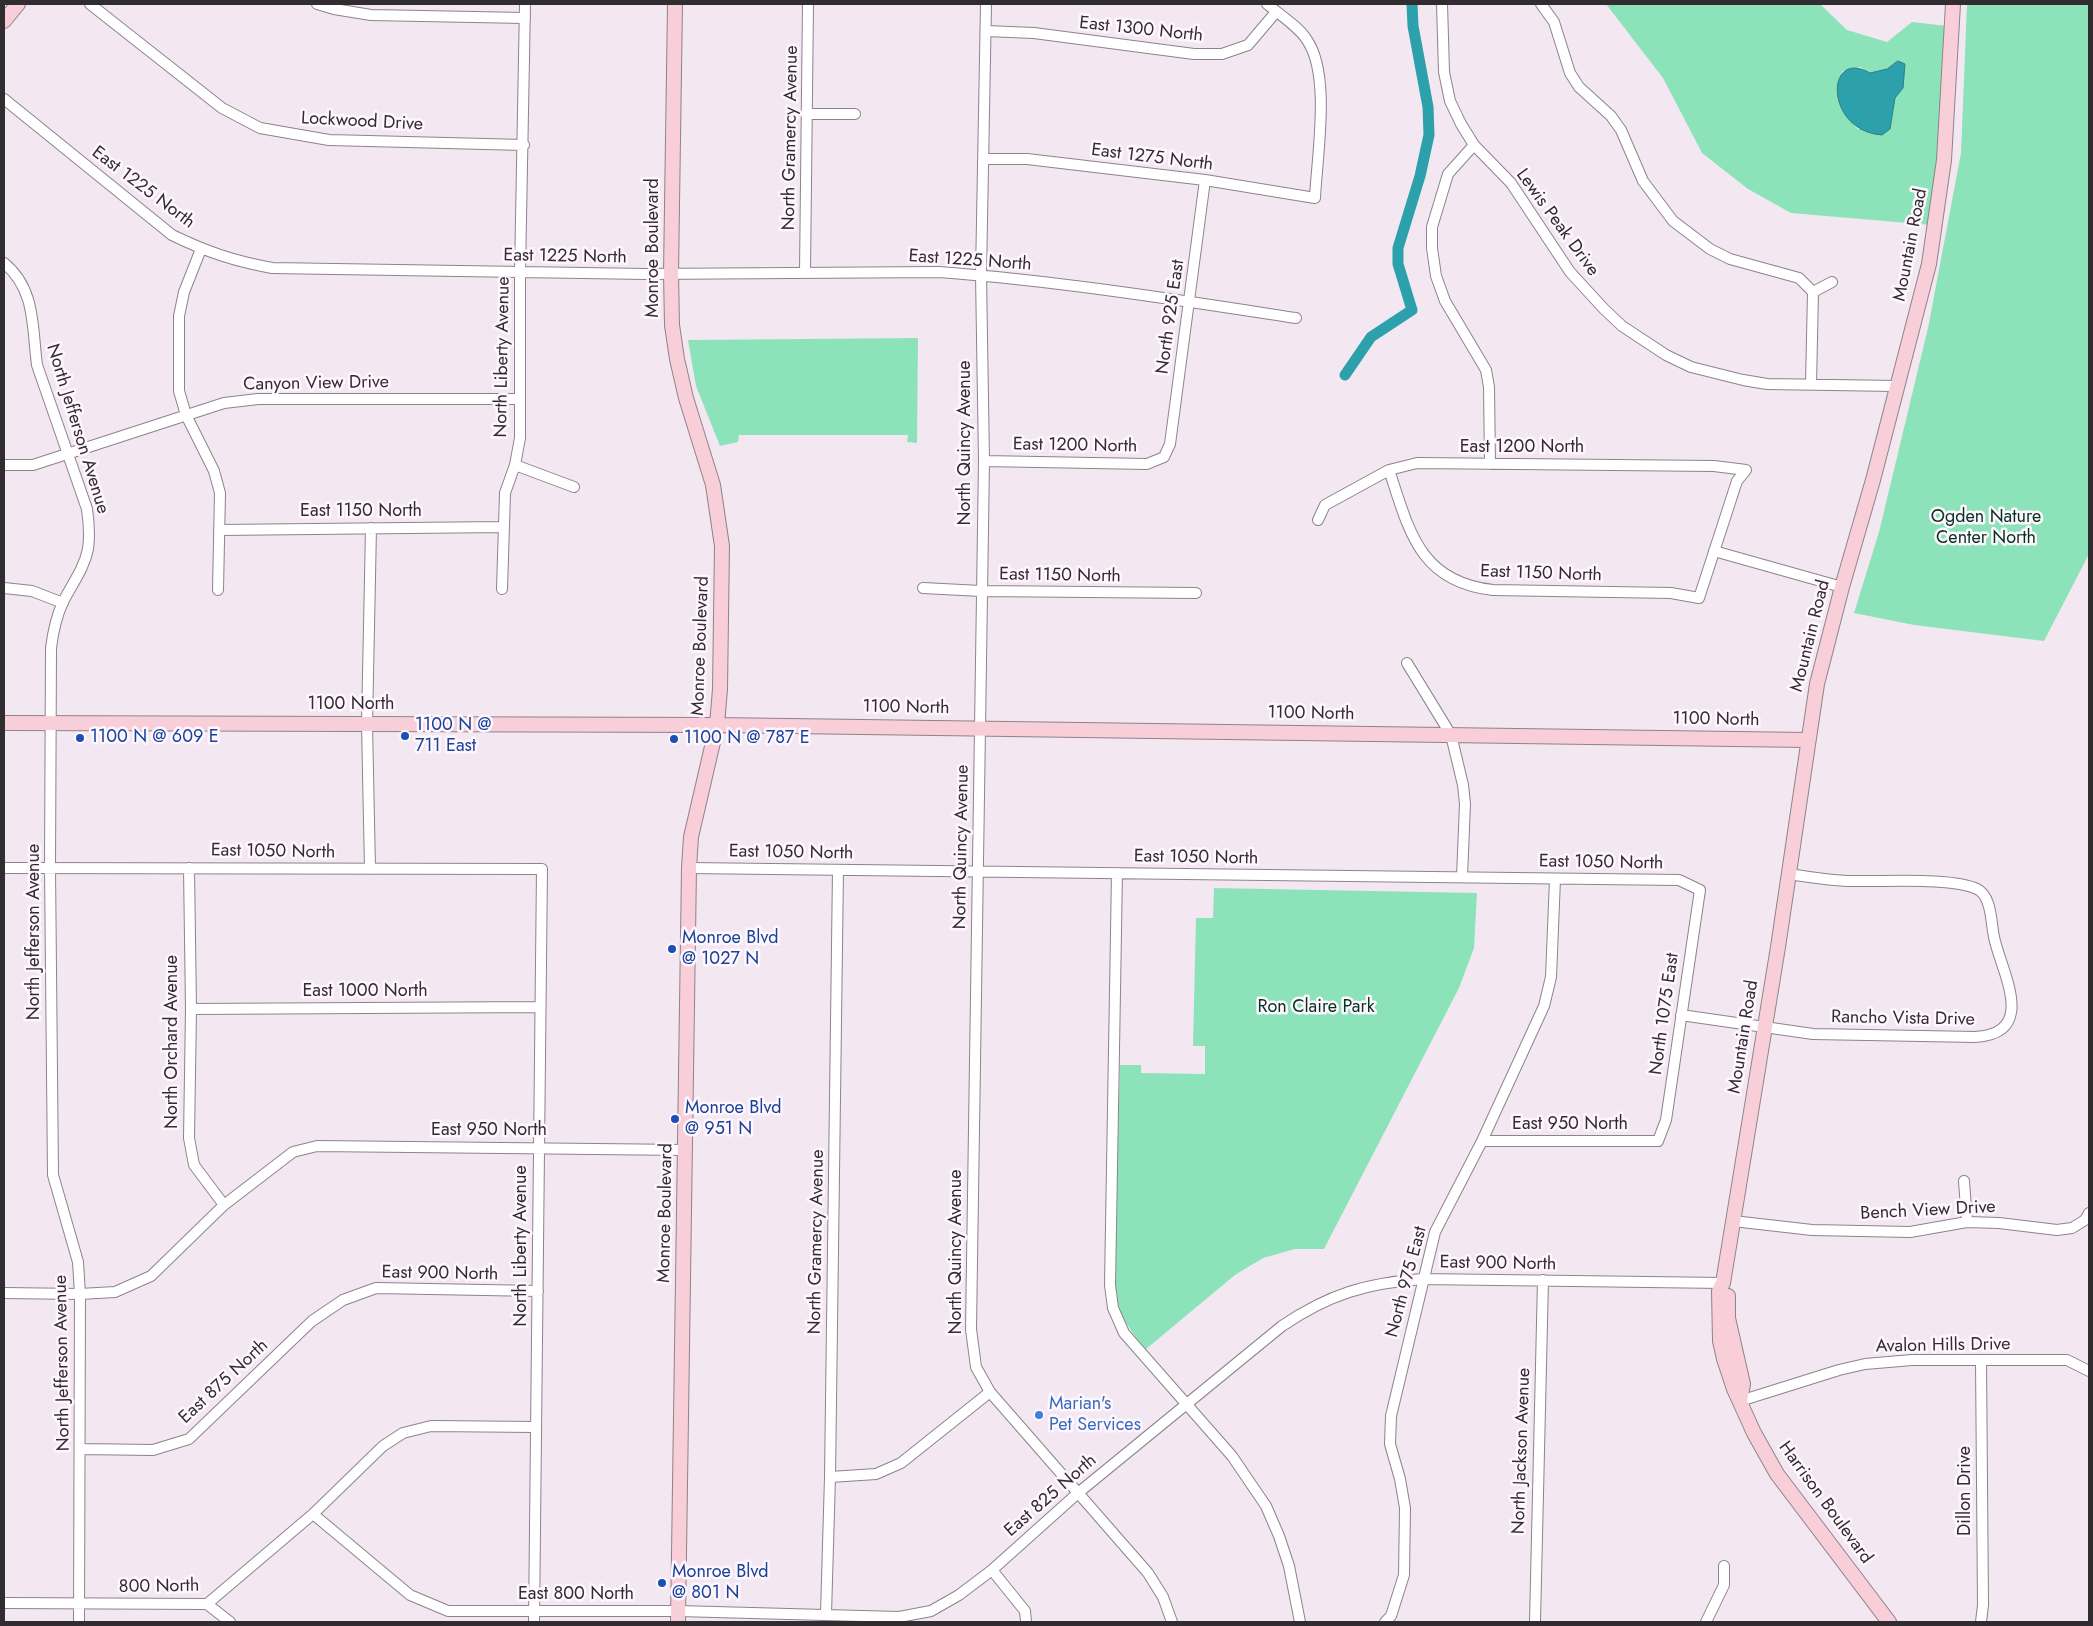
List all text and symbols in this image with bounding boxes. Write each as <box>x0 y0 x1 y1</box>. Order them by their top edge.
street label: East 1300 North <box>1078 13 1204 47</box>
street label: North Gramercy Avenue <box>779 45 803 231</box>
street label: Lockwood Drive <box>301 108 423 136</box>
street label: East 1275 North <box>1090 140 1214 176</box>
street label: East 1225 North <box>87 142 199 234</box>
street label: Lewis Peak Drive <box>1511 165 1603 281</box>
street label: Monroe Boulevard <box>643 178 665 318</box>
street label: Mountain Road <box>1889 187 1933 303</box>
street label: East 1225 North <box>503 245 627 269</box>
street label: East 1225 North <box>908 246 1032 276</box>
street label: North 925 East <box>1152 258 1190 376</box>
street label: North Liberty Avenue <box>491 276 515 438</box>
street label: North Jefferson Avenue <box>41 341 113 517</box>
street label: North Quincy Avenue <box>955 361 977 525</box>
street label: Canyon View Drive <box>243 372 389 396</box>
street label: East 1200 North <box>1013 434 1137 458</box>
street label: East 1200 North <box>1460 437 1584 459</box>
street label: East 1150 North <box>300 501 422 523</box>
park label: Ogden Nature Center North <box>1931 507 2041 550</box>
street label: East 1150 North <box>1480 561 1602 587</box>
street label: East 1150 North <box>999 564 1121 588</box>
street label: Monroe Boulevard <box>688 576 714 716</box>
street label: Mountain Road <box>1787 578 1835 694</box>
street label: 1100 North <box>308 694 394 716</box>
street label: 1100 North <box>862 696 950 720</box>
street label: 1100 North <box>1267 702 1355 726</box>
street label: 1100 North <box>1672 708 1760 732</box>
place label: 1100 N @ 711 East <box>415 715 491 758</box>
place label: 1100 N @ 609 E <box>90 727 219 749</box>
place label: 1100 N @ 787 E <box>684 728 810 750</box>
marker: 1100 N @ 711 East <box>399 730 411 742</box>
marker: 1100 N @ 609 E <box>74 732 86 744</box>
marker: 1100 N @ 787 E <box>668 733 680 745</box>
street label: North Quincy Avenue <box>950 764 974 930</box>
street label: East 1050 North <box>211 840 335 864</box>
street label: East 1050 North <box>729 841 853 865</box>
street label: North Jefferson Avenue <box>24 844 46 1020</box>
street label: East 1050 North <box>1134 846 1258 870</box>
street label: East 1050 North <box>1539 851 1663 875</box>
place label: Monroe Blvd @ 1027 N <box>682 928 779 971</box>
marker: Monroe Blvd @ 1027 N <box>666 943 678 955</box>
street label: North 1075 East <box>1646 952 1684 1076</box>
street label: North Orchard Avenue <box>162 955 184 1129</box>
street label: Mountain Road <box>1724 979 1764 1095</box>
street label: East 1000 North <box>302 981 428 1003</box>
park label: Ron Claire Park <box>1257 997 1375 1019</box>
street label: Rancho Vista Drive <box>1831 1007 1975 1031</box>
place label: Monroe Blvd @ 951 N <box>685 1098 782 1140</box>
marker: Monroe Blvd @ 951 N <box>669 1113 681 1125</box>
street label: East 950 North <box>1512 1114 1628 1136</box>
street label: East 950 North <box>431 1120 547 1142</box>
street label: Monroe Boulevard <box>654 1143 678 1283</box>
street label: North Gramercy Avenue <box>805 1149 829 1335</box>
street label: North Liberty Avenue <box>511 1165 533 1327</box>
street label: North Quincy Avenue <box>946 1170 968 1334</box>
street label: Bench View Drive <box>1860 1197 1996 1225</box>
street label: North 975 East <box>1382 1224 1432 1340</box>
street label: East 900 North <box>1440 1252 1556 1276</box>
street label: East 900 North <box>382 1262 498 1286</box>
street label: North Jefferson Avenue <box>51 1275 75 1451</box>
street label: Avalon Hills Drive <box>1875 1334 2011 1358</box>
street label: East 875 North <box>175 1335 273 1429</box>
street label: North Jackson Avenue <box>1508 1367 1536 1535</box>
place label: Marian's Pet Services <box>1049 1394 1141 1436</box>
marker: Marian's Pet Services <box>1033 1409 1045 1421</box>
street label: Harrison Boulevard <box>1773 1438 1877 1568</box>
street label: Dillon Drive <box>1955 1446 1977 1536</box>
street label: East 825 North <box>1001 1450 1101 1542</box>
place label: Monroe Blvd @ 801 N <box>672 1562 769 1605</box>
street label: 800 North <box>119 1575 199 1599</box>
marker: Monroe Blvd @ 801 N <box>656 1577 668 1589</box>
street label: East 800 North <box>518 1584 634 1606</box>

